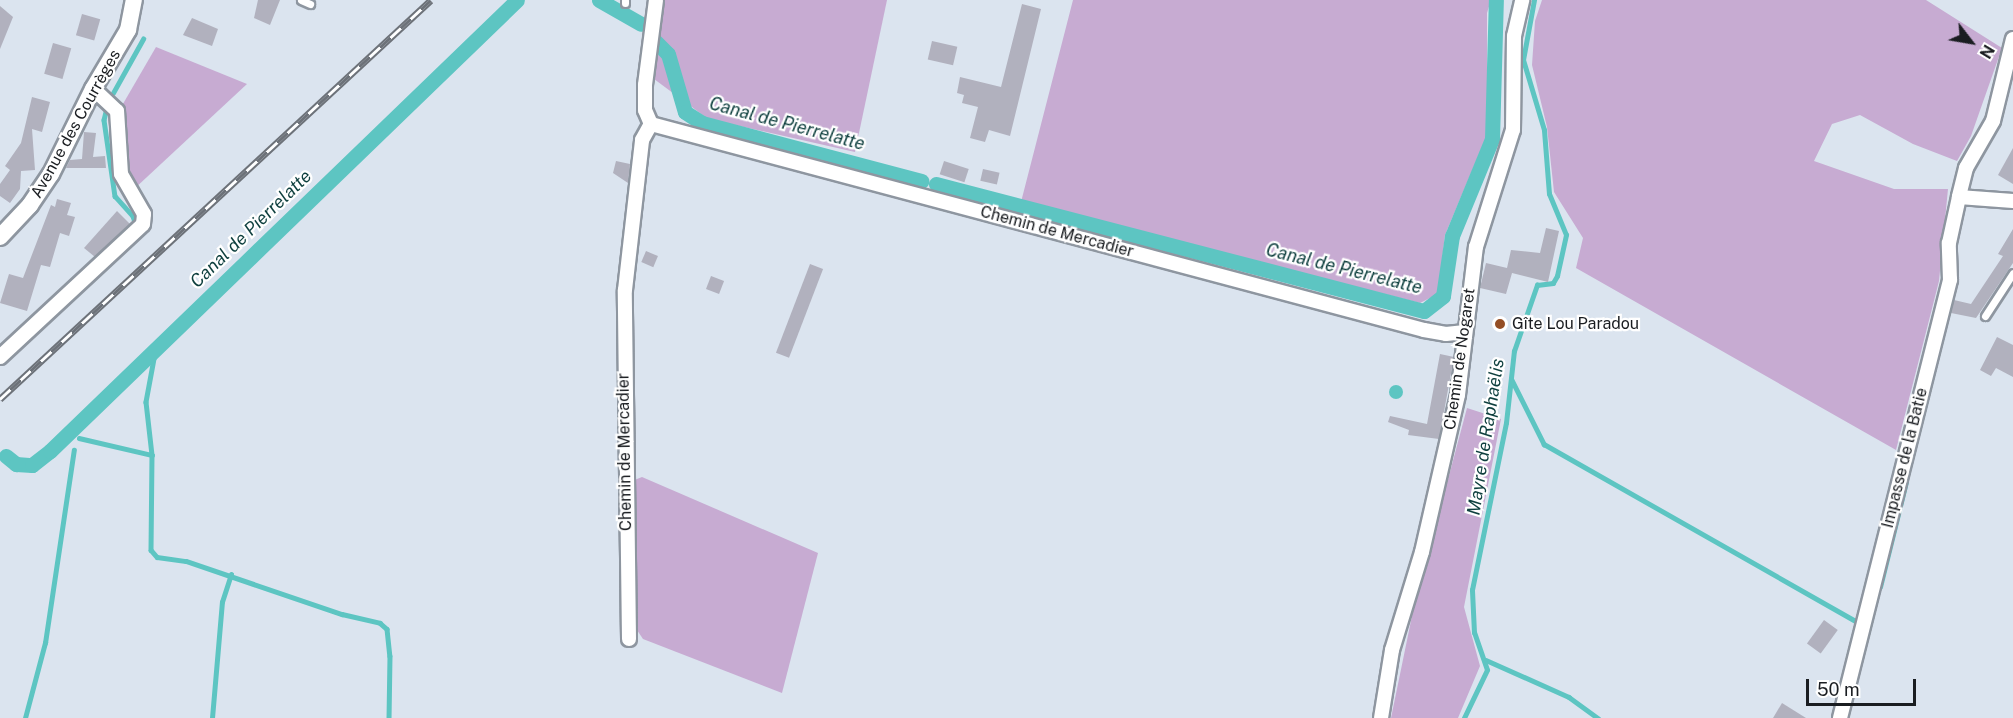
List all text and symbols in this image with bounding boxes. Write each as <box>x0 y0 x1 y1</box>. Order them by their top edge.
north arrow <box>1941 12 2001 72</box>
text: N <box>1975 41 1998 62</box>
street label: Avenue des Courrèges <box>27 46 125 202</box>
water label: Canal de Pierrelatte <box>707 93 867 155</box>
water label: Canal de Pierrelatte <box>186 165 316 293</box>
street label: Chemin de Mercadier <box>978 202 1136 262</box>
water label: Canal de Pierrelatte <box>1264 239 1424 299</box>
street label: Chemin de Nogaret <box>1441 287 1479 431</box>
place label: Gîte Lou Paradou <box>1512 314 1639 334</box>
marker: Gîte Lou Paradou <box>1493 317 1507 331</box>
water label: Mayre de Raphaëlis <box>1463 357 1509 517</box>
street label: Chemin de Mercadier <box>614 373 636 531</box>
street label: Impasse de la Batie <box>1878 386 1932 530</box>
scale bar <box>1809 667 1918 705</box>
text: 50 m <box>1817 679 1860 700</box>

